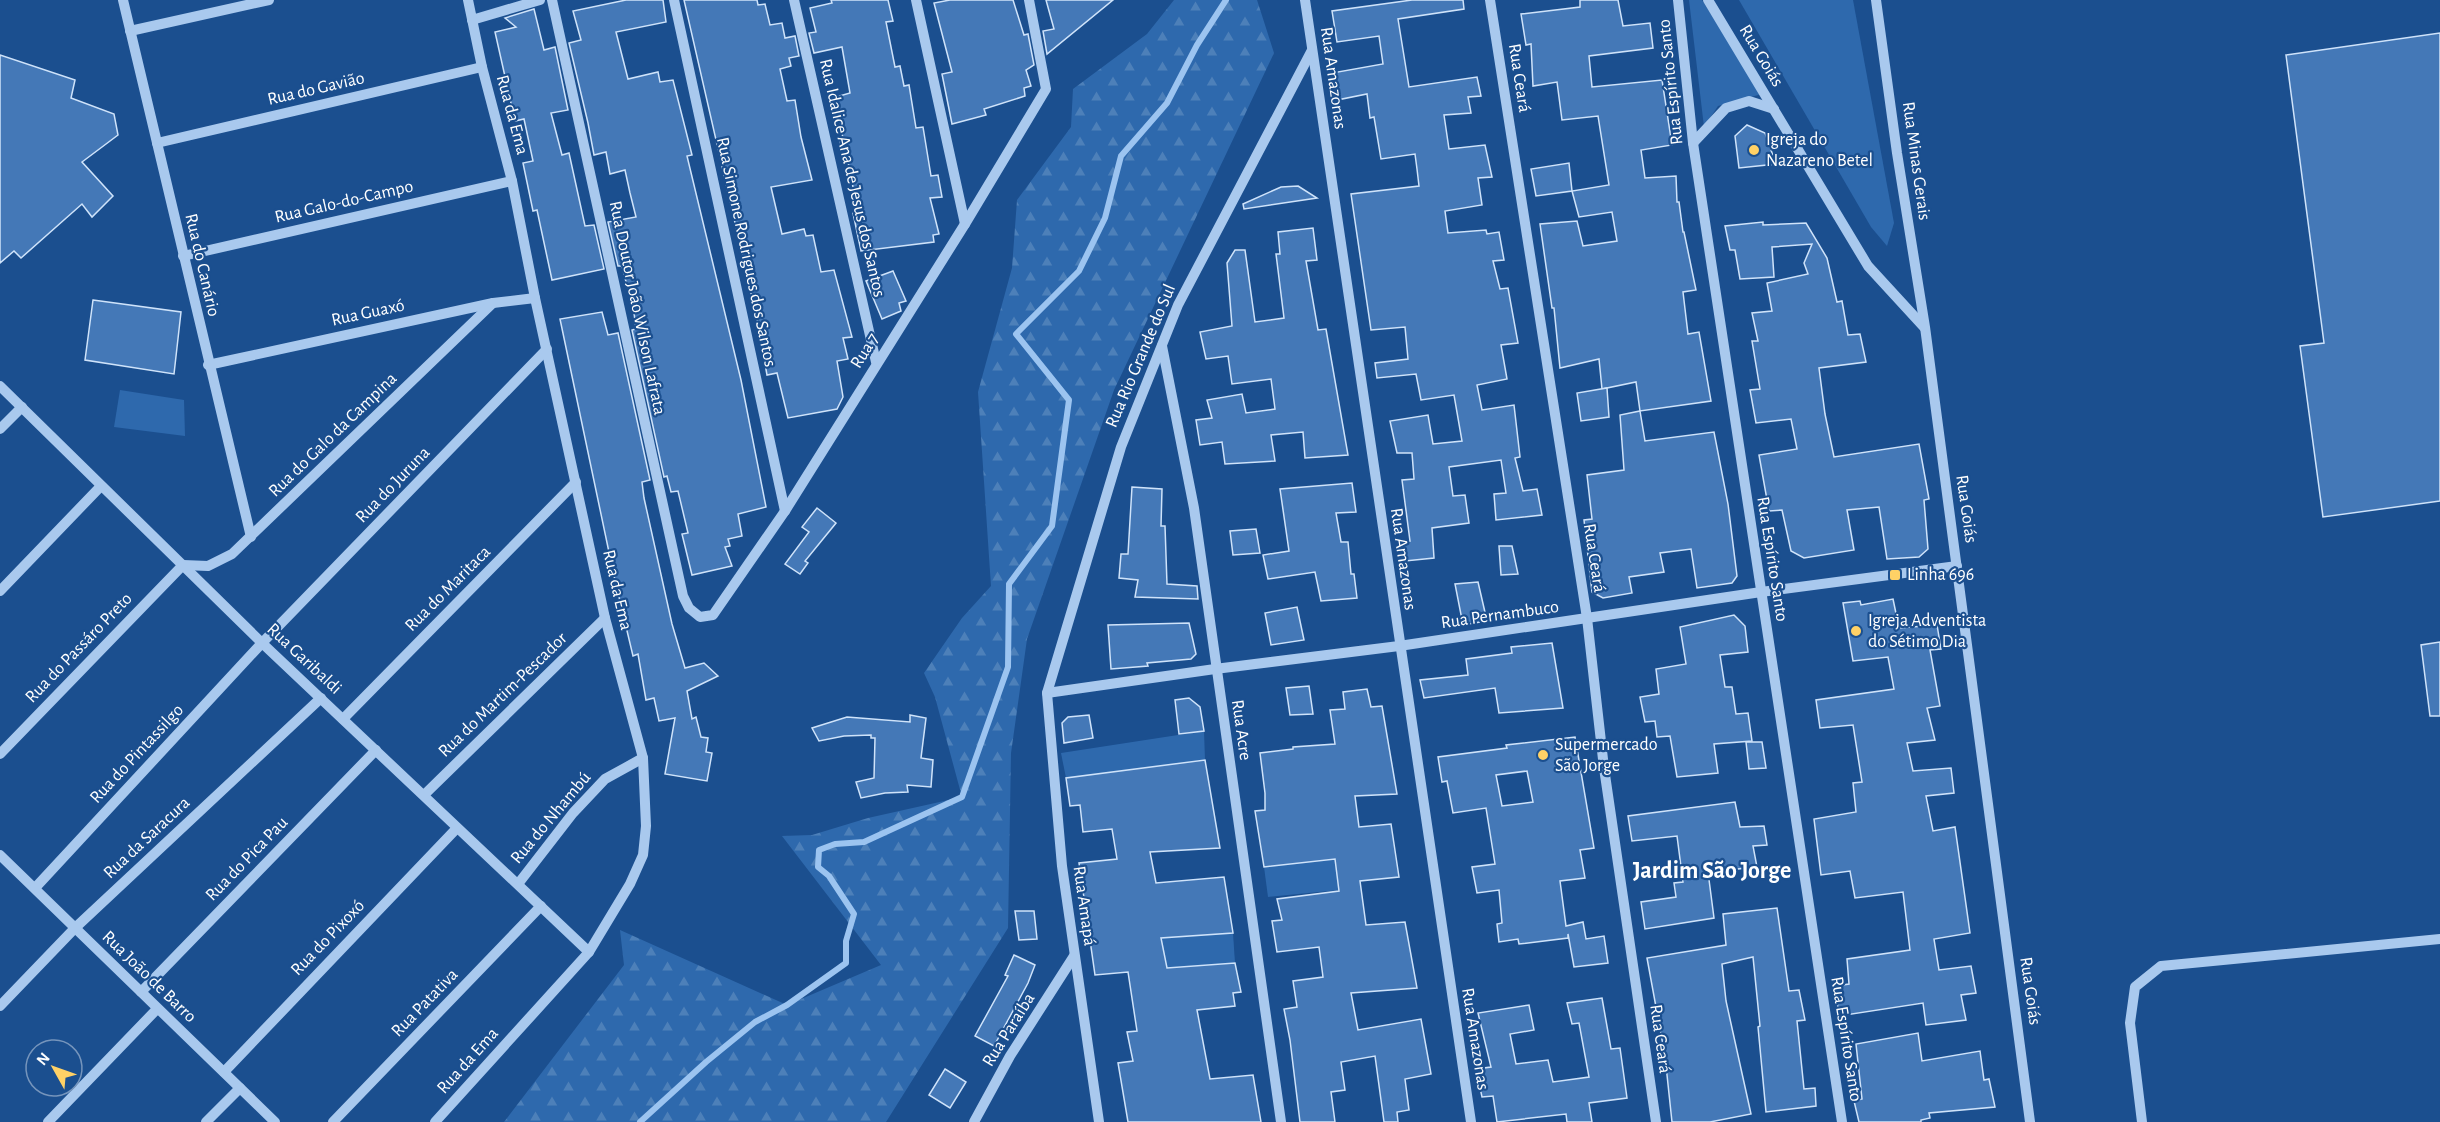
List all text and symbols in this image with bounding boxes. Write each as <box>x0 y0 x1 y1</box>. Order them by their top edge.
street label: Rua Espírito Santo <box>1655 18 1687 146</box>
street label: Rua Goiás <box>1736 22 1786 90</box>
street label: Rua Amazonas <box>1317 26 1349 130</box>
street label: Rua Ceará <box>1505 42 1533 114</box>
street label: Rua Idalice Ana de Jesus dos Santos <box>816 57 888 299</box>
street label: Rua do Gavião <box>266 69 366 109</box>
street label: Rua da Ema <box>493 73 531 157</box>
street label: Rua Minas Gerais <box>1899 101 1933 221</box>
place label: Igreja do Nazareno Betel <box>1766 131 1873 170</box>
street label: Rua Simone Rodrigues dos Santos <box>713 135 779 369</box>
marker: Igreja do Nazareno Betel <box>1747 143 1761 157</box>
street label: Rua Galo-do-Campo <box>273 177 415 227</box>
street label: Rua Doutor João Wilson Lafrata <box>605 199 669 417</box>
street label: Rua do Canário <box>181 212 223 318</box>
street label: Rua Rio Grande do Sul <box>1103 282 1179 430</box>
street label: Rua Guaxó <box>330 296 406 330</box>
street label: Rua 7 <box>847 330 883 372</box>
street label: Rua do Galo da Campina <box>266 369 400 501</box>
street label: Rua do Juruna <box>352 443 434 527</box>
street label: Rua Goiás <box>1952 474 1980 544</box>
street label: Rua Espírito Santo <box>1753 495 1791 623</box>
street label: Rua Amazonas <box>1387 507 1419 611</box>
street label: Rua Ceará <box>1580 522 1608 594</box>
street label: Rua do Maritaca <box>402 543 494 635</box>
street label: Rua da Ema <box>599 548 635 632</box>
place label: Linha 696 <box>1907 566 1974 584</box>
marker: Linha 696 <box>1888 568 1902 582</box>
street label: Rua do Passáro Preto <box>22 589 136 706</box>
street label: Rua Pernambuco <box>1440 598 1560 632</box>
place label: Igreja Adventista do Sétimo Dia <box>1868 612 1986 651</box>
street label: Rua Garibaldi <box>263 620 345 698</box>
marker: Igreja Adventista do Sétimo Dia <box>1849 624 1863 638</box>
street label: Rua do Martim-Pescador <box>435 629 571 761</box>
street label: Rua Acre <box>1228 699 1254 761</box>
street label: Rua do Pintassilgo <box>87 701 187 807</box>
place label: Supermercado São Jorge <box>1555 736 1658 775</box>
marker: Supermercado São Jorge <box>1536 748 1550 762</box>
street label: Rua do Nhambú <box>508 769 594 867</box>
street label: Rua da Saracura <box>100 794 194 882</box>
street label: Rua do Pica Pau <box>203 813 291 905</box>
district label: Jardim São Jorge <box>1633 859 1791 883</box>
street label: Rua Amapá <box>1069 865 1099 947</box>
street label: Rua do Pixoxó <box>288 897 368 979</box>
street label: Rua João de Barro <box>98 928 200 1026</box>
street label: Rua Goiás <box>2016 956 2044 1026</box>
street label: Rua Patativa <box>388 965 462 1041</box>
street label: Rua Espírito Santo <box>1827 975 1865 1103</box>
street label: Rua Amazonas <box>1458 987 1492 1091</box>
street label: Rua Paraíba <box>979 990 1039 1070</box>
street label: Rua Ceará <box>1646 1003 1674 1075</box>
street label: Rua da Ema <box>434 1025 502 1097</box>
north arrow <box>24 1038 84 1098</box>
text: N <box>34 1050 53 1068</box>

